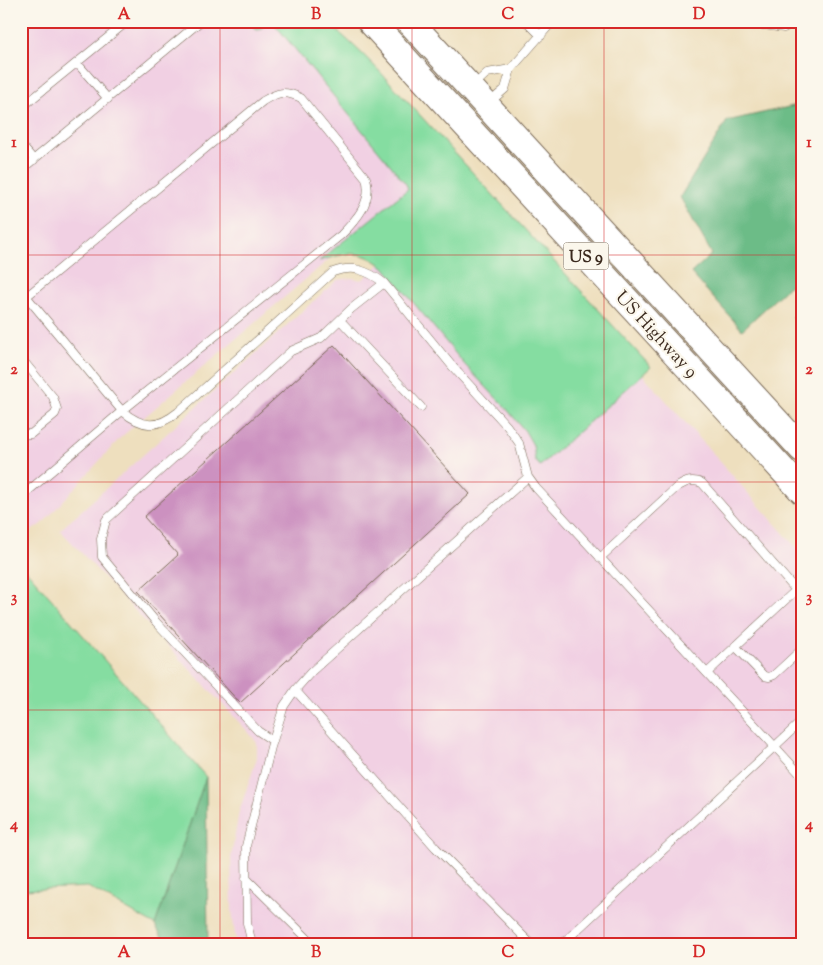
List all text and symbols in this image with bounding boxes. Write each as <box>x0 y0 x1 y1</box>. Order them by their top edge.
text: A <box>118 4 131 27</box>
text: B <box>311 4 321 27</box>
text: C <box>502 4 515 27</box>
text: D <box>693 4 706 27</box>
text: 1 <box>11 132 17 155</box>
text: 1 <box>806 132 812 155</box>
road number: US 9 <box>564 242 608 270</box>
street label: US Highway 9 <box>608 286 703 385</box>
text: 2 <box>10 359 18 382</box>
text: 2 <box>805 359 813 382</box>
text: 3 <box>11 587 18 610</box>
text: 3 <box>806 587 813 610</box>
text: 4 <box>9 814 18 837</box>
text: 4 <box>804 814 813 837</box>
text: A <box>118 942 131 965</box>
text: B <box>311 942 321 965</box>
text: C <box>502 942 515 965</box>
text: D <box>693 942 706 965</box>

